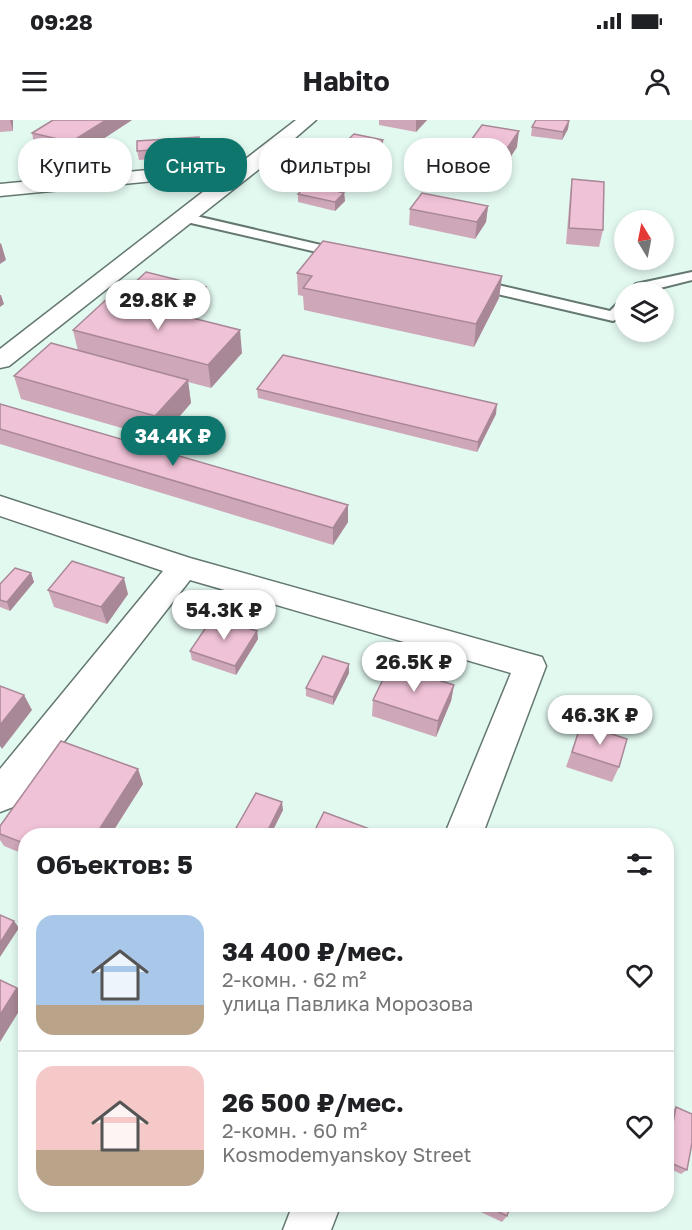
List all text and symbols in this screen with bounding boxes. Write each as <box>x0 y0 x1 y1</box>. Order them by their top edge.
text: 09:28 <box>30 8 93 35</box>
icon: menu <box>18 65 51 98</box>
text: Habito <box>302 65 390 97</box>
icon: person <box>641 65 674 98</box>
chip: Купить <box>18 138 132 192</box>
chip: Снять <box>144 138 247 192</box>
chip: Фильтры <box>259 138 392 192</box>
chip: Новое <box>404 138 512 192</box>
north arrow <box>614 210 674 270</box>
map controls <box>614 210 674 342</box>
pin: 29.8K ₽ <box>103 280 213 331</box>
button: layers <box>614 282 674 342</box>
text: 29.8K ₽ <box>119 287 197 311</box>
pin: 34.4K ₽ <box>118 416 228 467</box>
text: 34.4K ₽ <box>135 423 211 447</box>
pin: 54.3K ₽ <box>169 590 279 641</box>
text: 54.3K ₽ <box>186 597 262 621</box>
pin: 26.5K ₽ <box>359 642 469 693</box>
text: 26.5K ₽ <box>376 649 452 673</box>
pin: 46.3K ₽ <box>545 695 655 746</box>
text: 46.3K ₽ <box>562 702 638 726</box>
icon: filters <box>623 848 656 881</box>
text: Объектов: 5 <box>36 849 193 880</box>
text: 34 400 ₽/мес. <box>222 936 404 967</box>
icon: home <box>84 939 156 1011</box>
icon: heart <box>623 959 656 992</box>
text: 2-комн. · 62 m² <box>222 967 367 991</box>
text: улица Павлика Морозова <box>222 991 473 1015</box>
text: 26 500 ₽/мес. <box>222 1087 404 1118</box>
icon: home <box>84 1090 156 1162</box>
icon: heart <box>623 1110 656 1143</box>
text: 2-комн. · 60 m² <box>222 1118 367 1142</box>
text: Kosmodemyanskoy Street <box>222 1142 472 1166</box>

